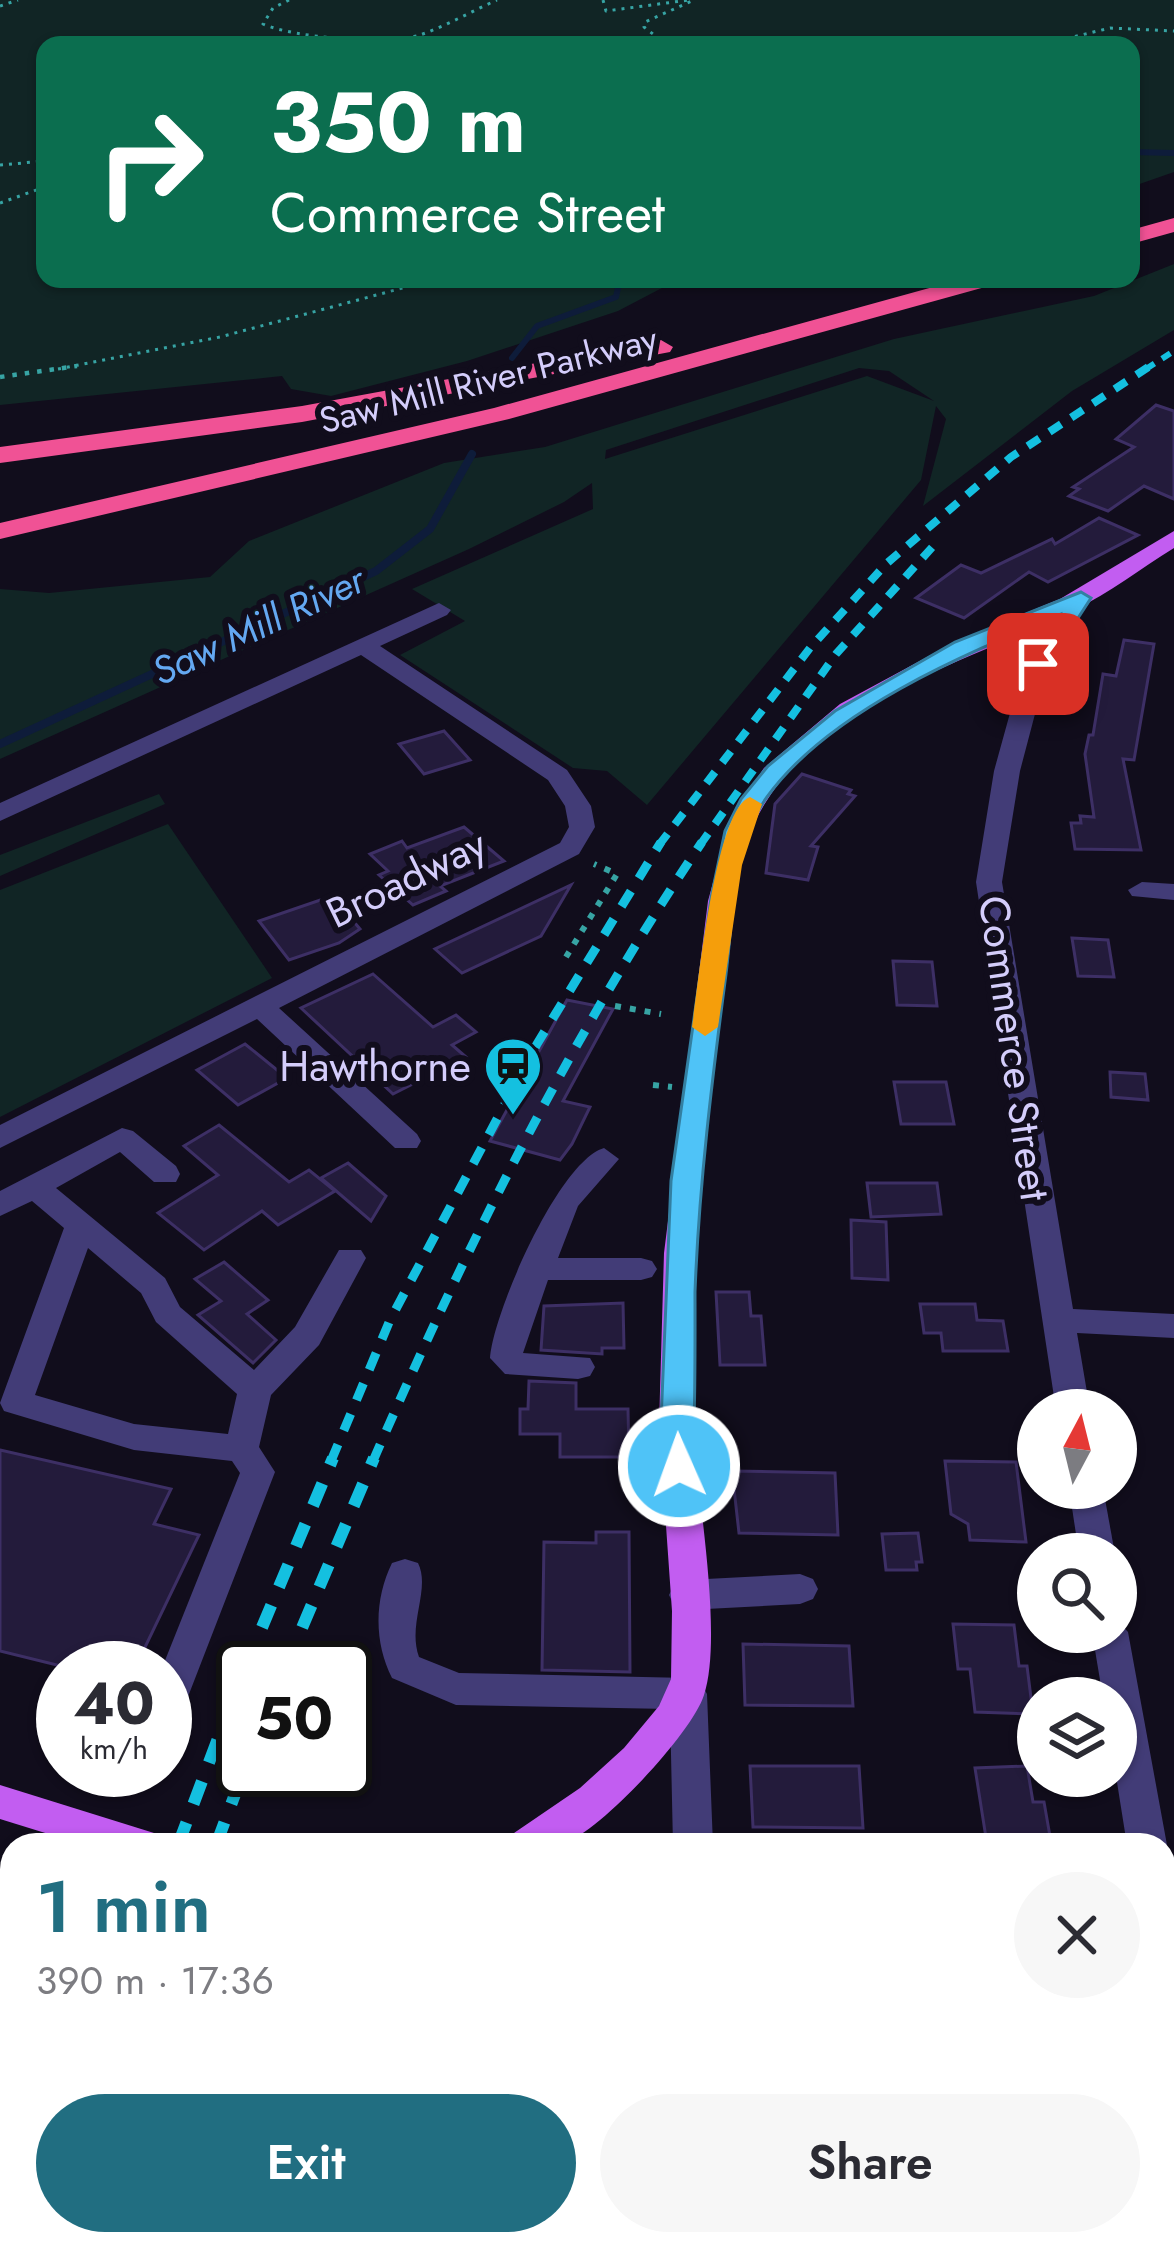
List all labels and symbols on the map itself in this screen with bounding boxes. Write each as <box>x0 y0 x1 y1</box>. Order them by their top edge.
street label: Saw Mill River Parkway <box>314 312 663 446</box>
water label: Saw Mill River <box>142 550 376 700</box>
pin <box>987 613 1089 715</box>
street label: Broadway <box>316 813 497 943</box>
street label: Commerce Street <box>963 892 1066 1204</box>
station icon: Hawthorne <box>482 1035 544 1117</box>
place label: Hawthorne <box>279 1036 471 1097</box>
north arrow <box>1017 1389 1137 1509</box>
position arrow <box>616 1403 742 1529</box>
speed limit sign: 50 <box>216 1641 372 1797</box>

